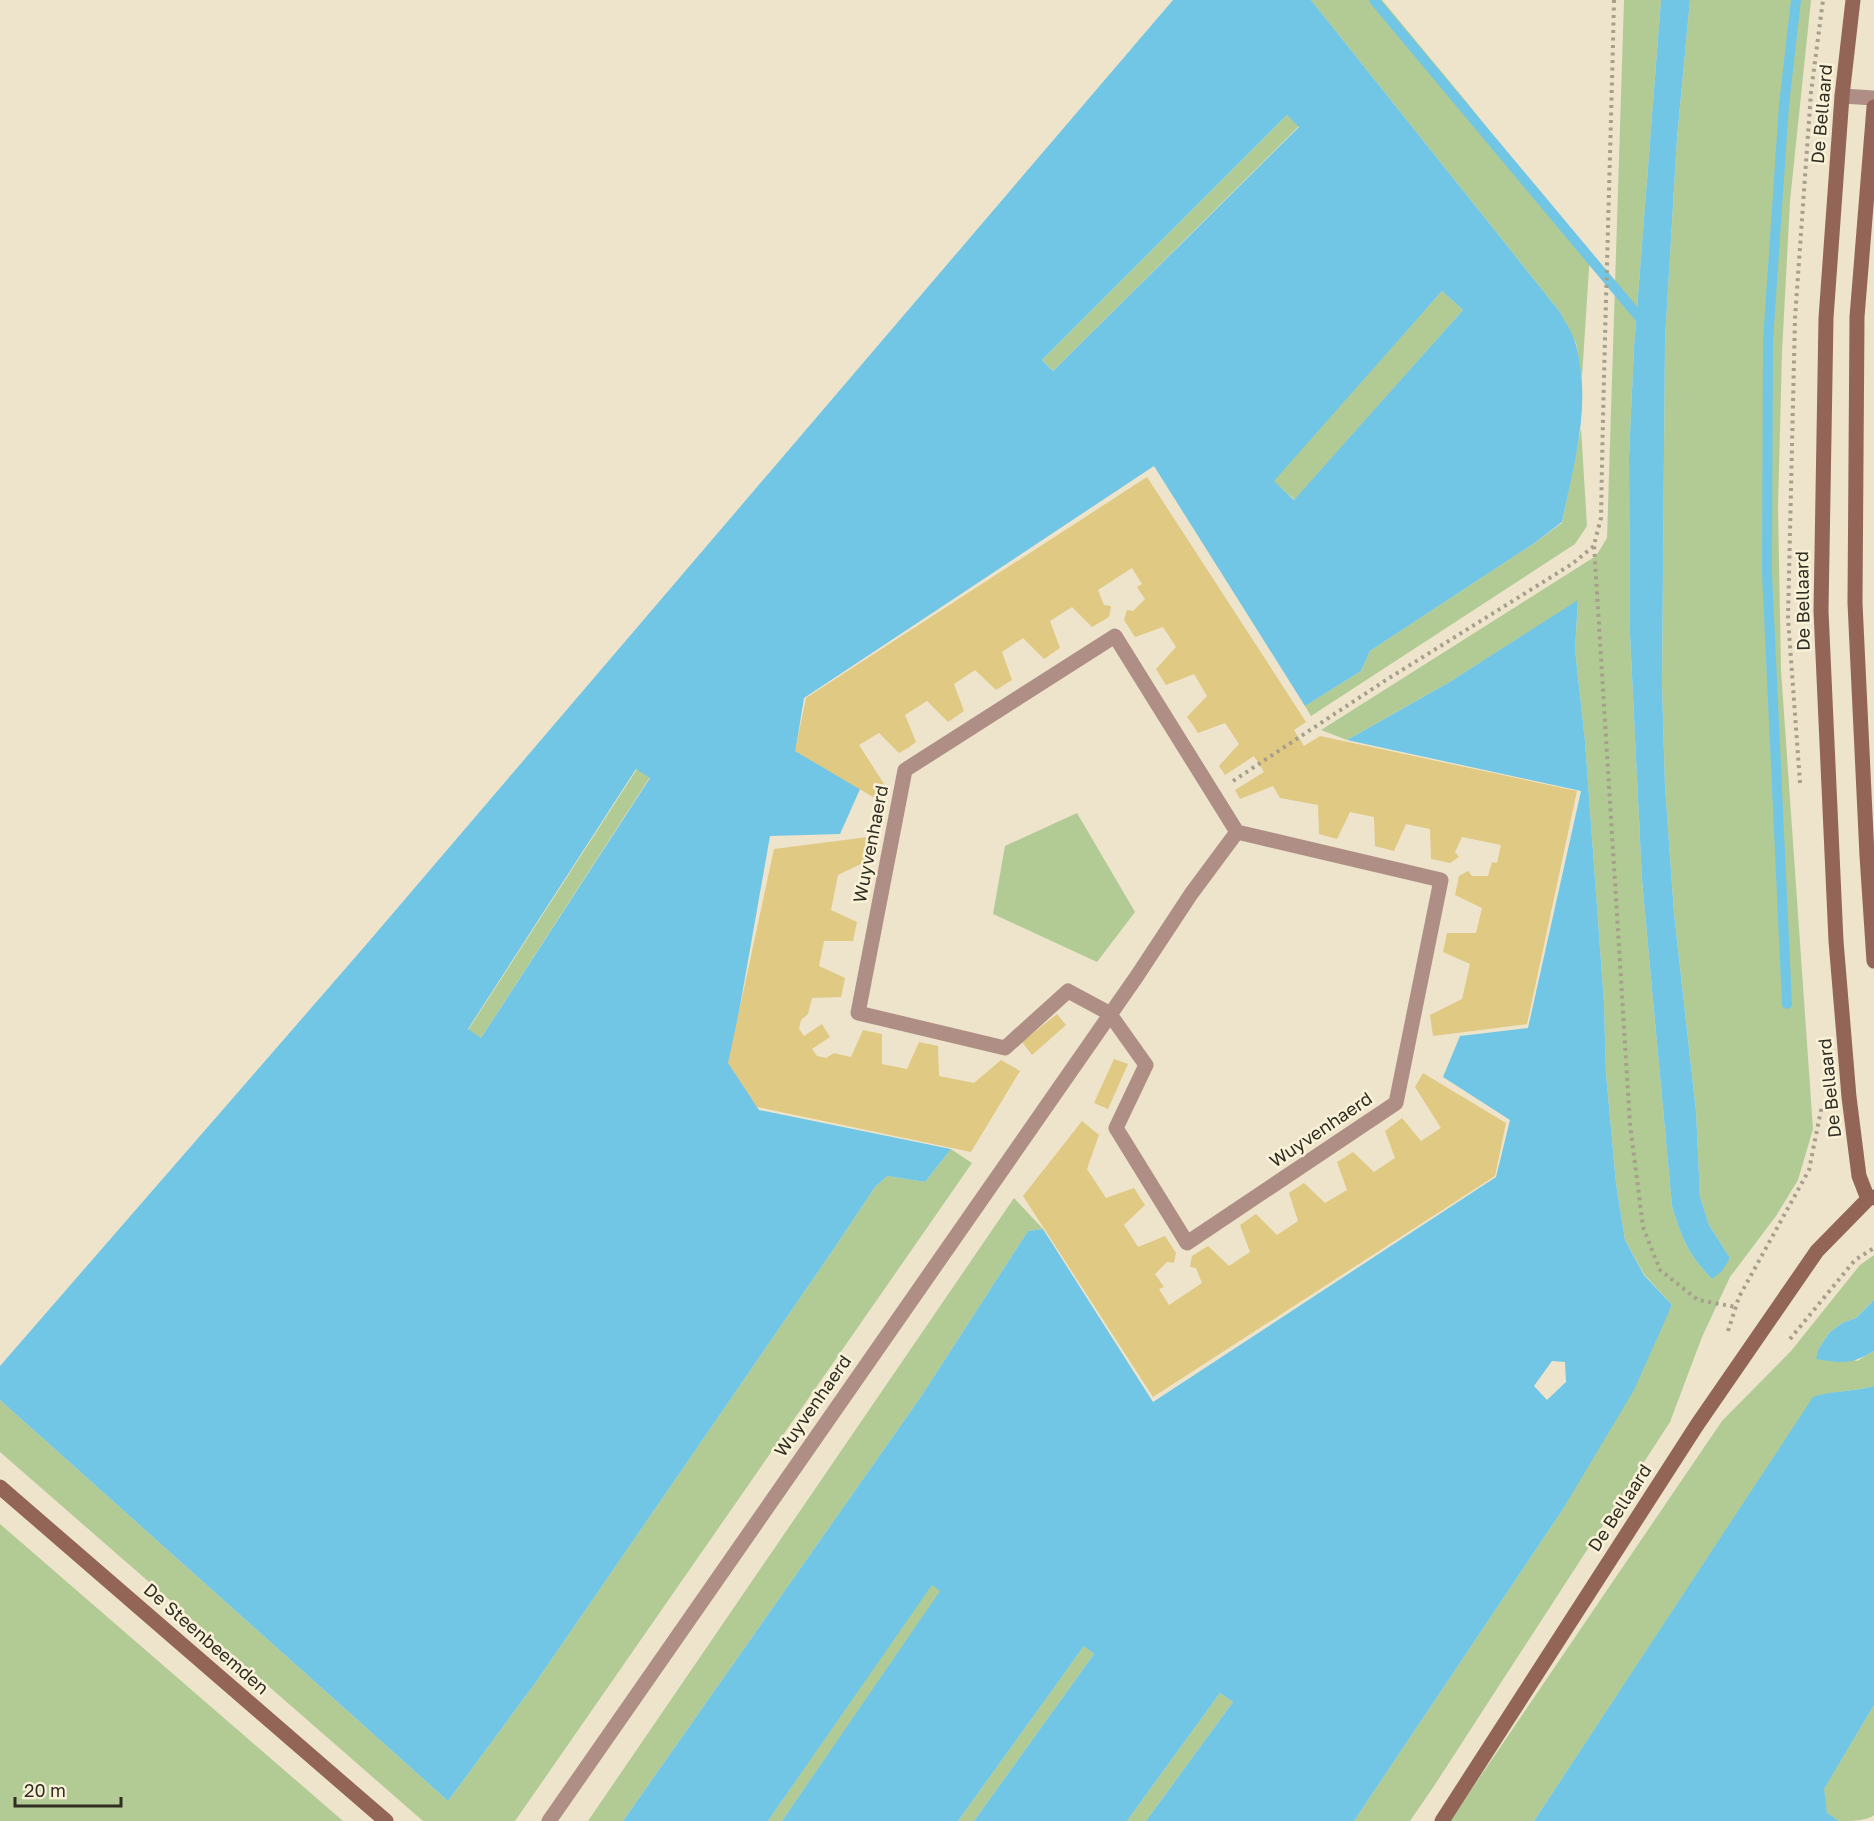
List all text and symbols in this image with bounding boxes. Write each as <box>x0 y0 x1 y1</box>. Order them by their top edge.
street label: De Bellaard <box>1806 63 1836 165</box>
street label: De Bellaard <box>1790 551 1814 651</box>
street label: Wuyvenhaerd <box>848 783 892 904</box>
street label: De Bellaard <box>1813 1037 1845 1139</box>
street label: Wuyvenhaerd <box>1265 1087 1376 1172</box>
street label: Wuyvenhaerd <box>769 1350 855 1461</box>
street label: De Bellaard <box>1583 1460 1656 1555</box>
street label: De Steenbeemden <box>140 1578 274 1698</box>
scale bar <box>15 1770 122 1808</box>
text: 20 m <box>24 1779 66 1801</box>

